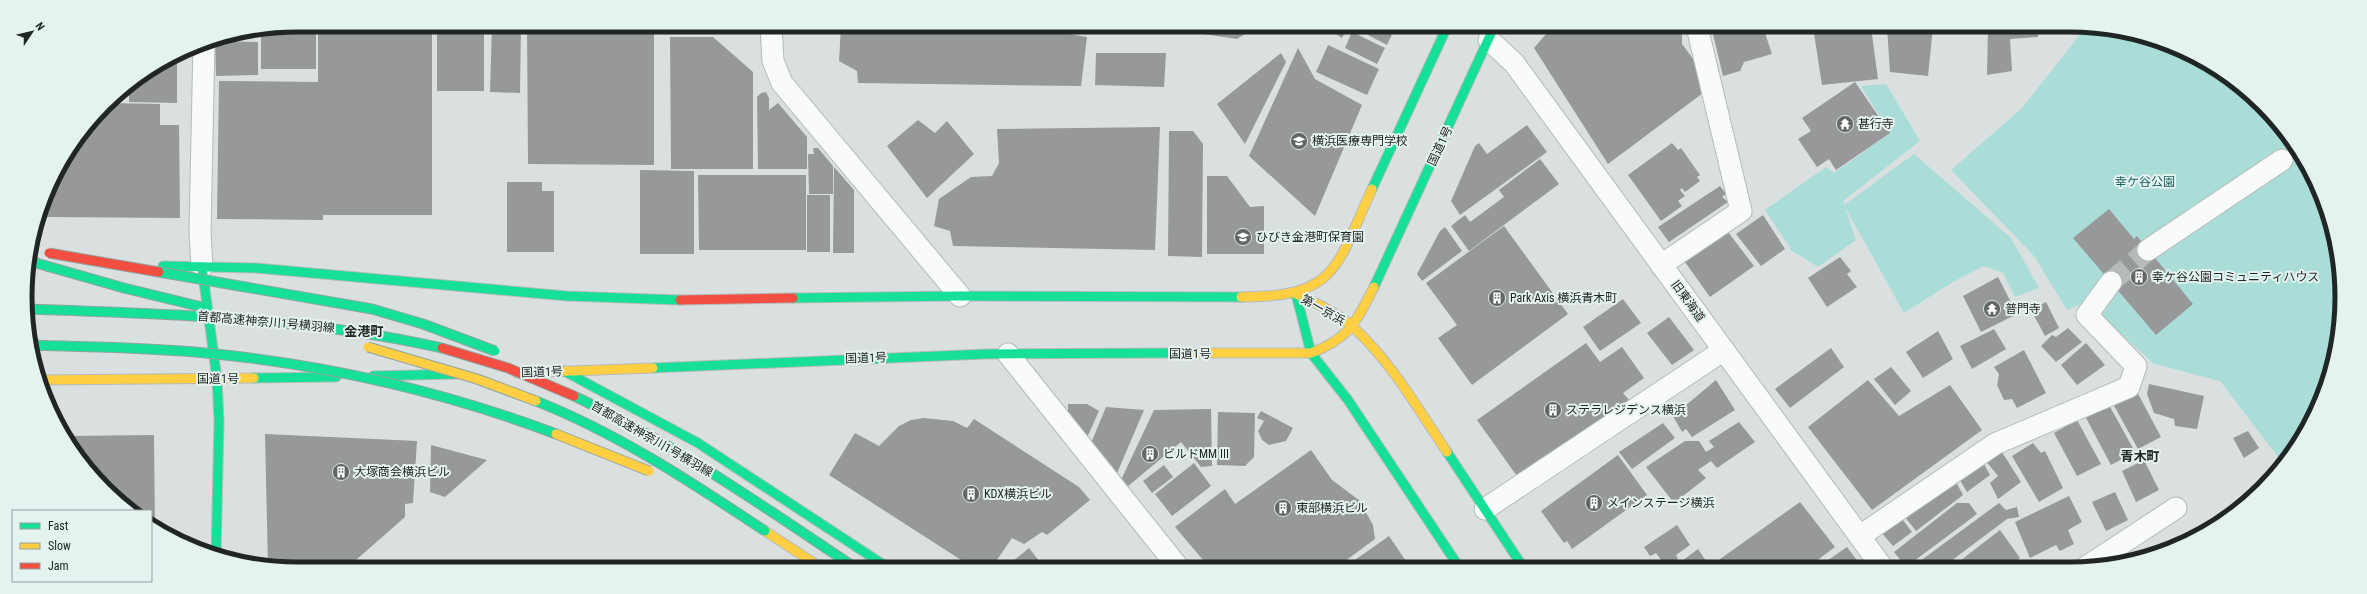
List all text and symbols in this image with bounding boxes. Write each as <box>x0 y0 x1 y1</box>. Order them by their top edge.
north arrow <box>12 12 52 52</box>
text: N <box>33 20 47 33</box>
temple icon: 甚行寺 <box>1835 114 1855 134</box>
place label: 甚行寺 <box>1858 117 1894 131</box>
street label: 国道1号 <box>1425 124 1455 168</box>
school or university icon: 横浜医療専門学校 <box>1289 131 1309 151</box>
place label: 横浜医療専門学校 <box>1312 134 1408 148</box>
park label: 幸ケ谷公園 <box>2115 175 2175 189</box>
school or university icon: ひびき金港町保育園 <box>1233 227 1253 247</box>
place label: ひびき金港町保育園 <box>1256 230 1364 244</box>
building icon: 幸ケ谷公園コミュニティハウス <box>2129 267 2149 287</box>
place label: 幸ケ谷公園コミュニティハウス <box>2152 270 2319 284</box>
street label: 旧東海道 <box>1668 277 1708 325</box>
building icon: Park Axis 横浜青木町 <box>1487 288 1507 308</box>
place label: Park Axis 横浜青木町 <box>1510 291 1617 305</box>
street label: 第一京浜 <box>1299 292 1347 328</box>
temple icon: 普門寺 <box>1982 299 2002 319</box>
place label: 普門寺 <box>2005 302 2041 316</box>
street label: 首都高速神奈川1号横羽線 <box>197 309 335 335</box>
district label: 金港町 <box>344 324 384 339</box>
street label: 国道1号 <box>1169 347 1211 361</box>
street label: 国道1号 <box>845 350 887 366</box>
street label: 国道1号 <box>521 364 563 380</box>
street label: 国道1号 <box>197 372 239 386</box>
street label: 首都高速神奈川1号横羽線 <box>589 398 715 480</box>
building icon: ステラレジデンス横浜 <box>1543 400 1563 420</box>
place label: ステラレジデンス横浜 <box>1566 403 1686 417</box>
building icon: ビルドMM III <box>1140 444 1160 464</box>
place label: ビルドMM III <box>1163 447 1229 461</box>
district label: 青木町 <box>2120 449 2160 464</box>
building icon: 大塚商会横浜ビル <box>331 462 351 482</box>
place label: 大塚商会横浜ビル <box>354 465 450 479</box>
building icon: KDX横浜ビル <box>961 484 981 504</box>
place label: KDX横浜ビル <box>984 487 1052 501</box>
building icon: メインステージ横浜 <box>1584 493 1604 513</box>
place label: メインステージ横浜 <box>1607 496 1715 510</box>
building icon: 東部横浜ビル <box>1273 498 1293 518</box>
place label: 東部横浜ビル <box>1296 501 1368 515</box>
legend <box>12 510 152 582</box>
text: Fast <box>48 519 69 533</box>
text: Slow <box>48 539 71 553</box>
text: Jam <box>48 559 69 573</box>

